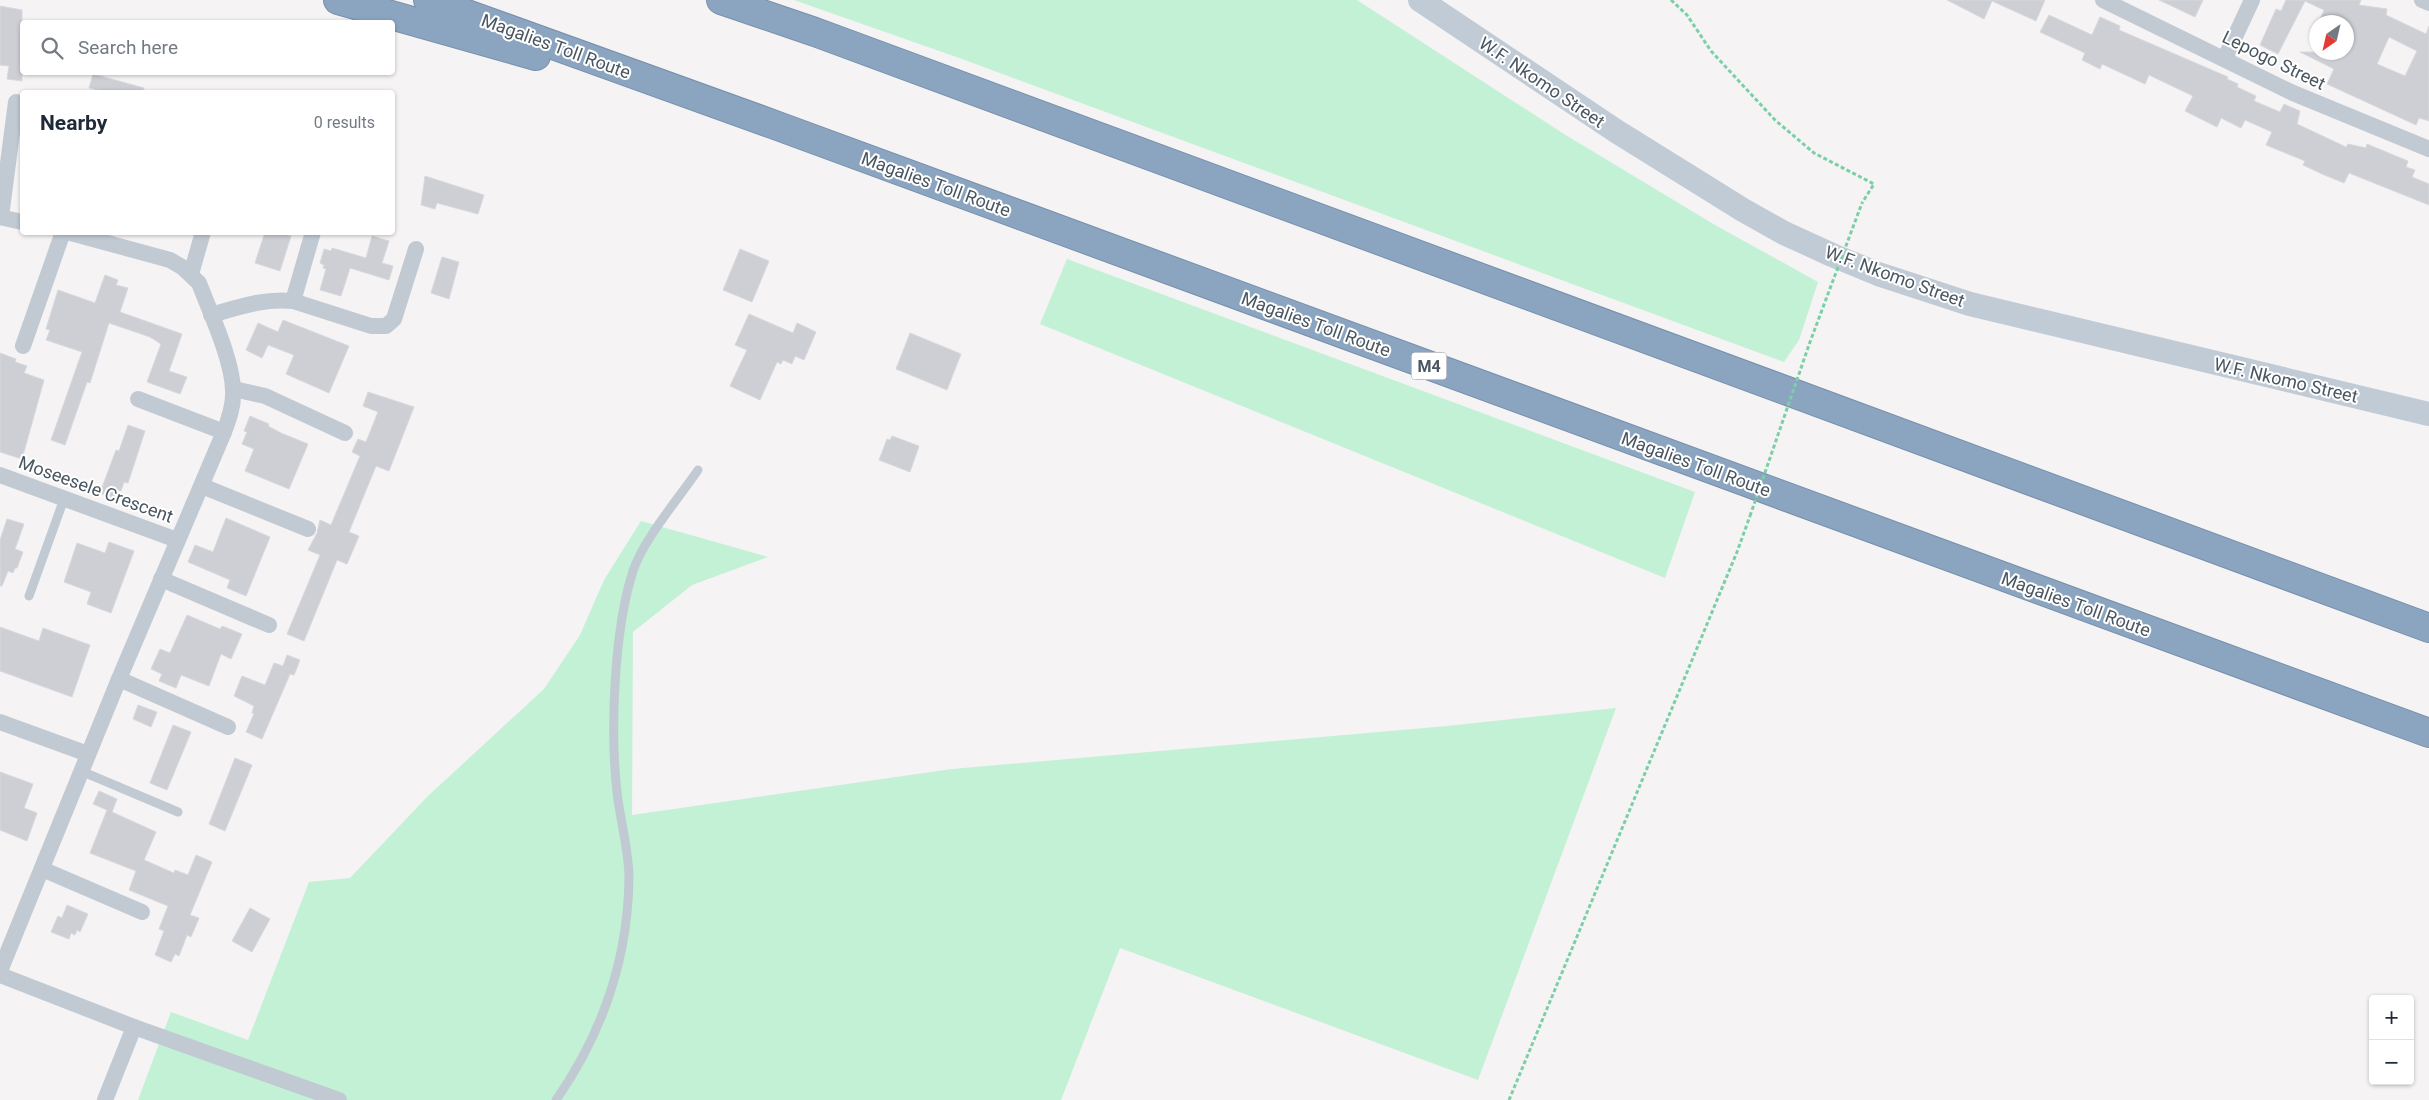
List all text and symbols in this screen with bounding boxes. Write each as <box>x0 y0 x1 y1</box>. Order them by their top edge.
street label: Magalies Toll Route <box>479 9 633 83</box>
north arrow <box>2309 15 2354 60</box>
search box <box>20 20 395 75</box>
street label: Lepogo Street <box>2219 26 2329 94</box>
street label: W.F. Nkomo Street <box>1475 32 1609 132</box>
icon: search <box>38 34 66 62</box>
text: Search here <box>78 36 178 59</box>
text: Nearby <box>40 111 107 135</box>
text: 0 results <box>314 113 375 132</box>
street label: Magalies Toll Route <box>859 147 1013 221</box>
street label: W.F. Nkomo Street <box>1822 241 1968 311</box>
street label: Magalies Toll Route <box>1239 287 1393 361</box>
road number: M4 <box>1412 352 1446 380</box>
street label: W.F. Nkomo Street <box>2212 353 2360 407</box>
street label: Magalies Toll Route <box>1619 427 1773 501</box>
street label: Moseesele Crescent <box>16 451 176 527</box>
street label: Magalies Toll Route <box>1999 567 2153 641</box>
map controls <box>2369 995 2414 1085</box>
button: + <box>2369 995 2414 1040</box>
button: − <box>2369 1040 2414 1085</box>

